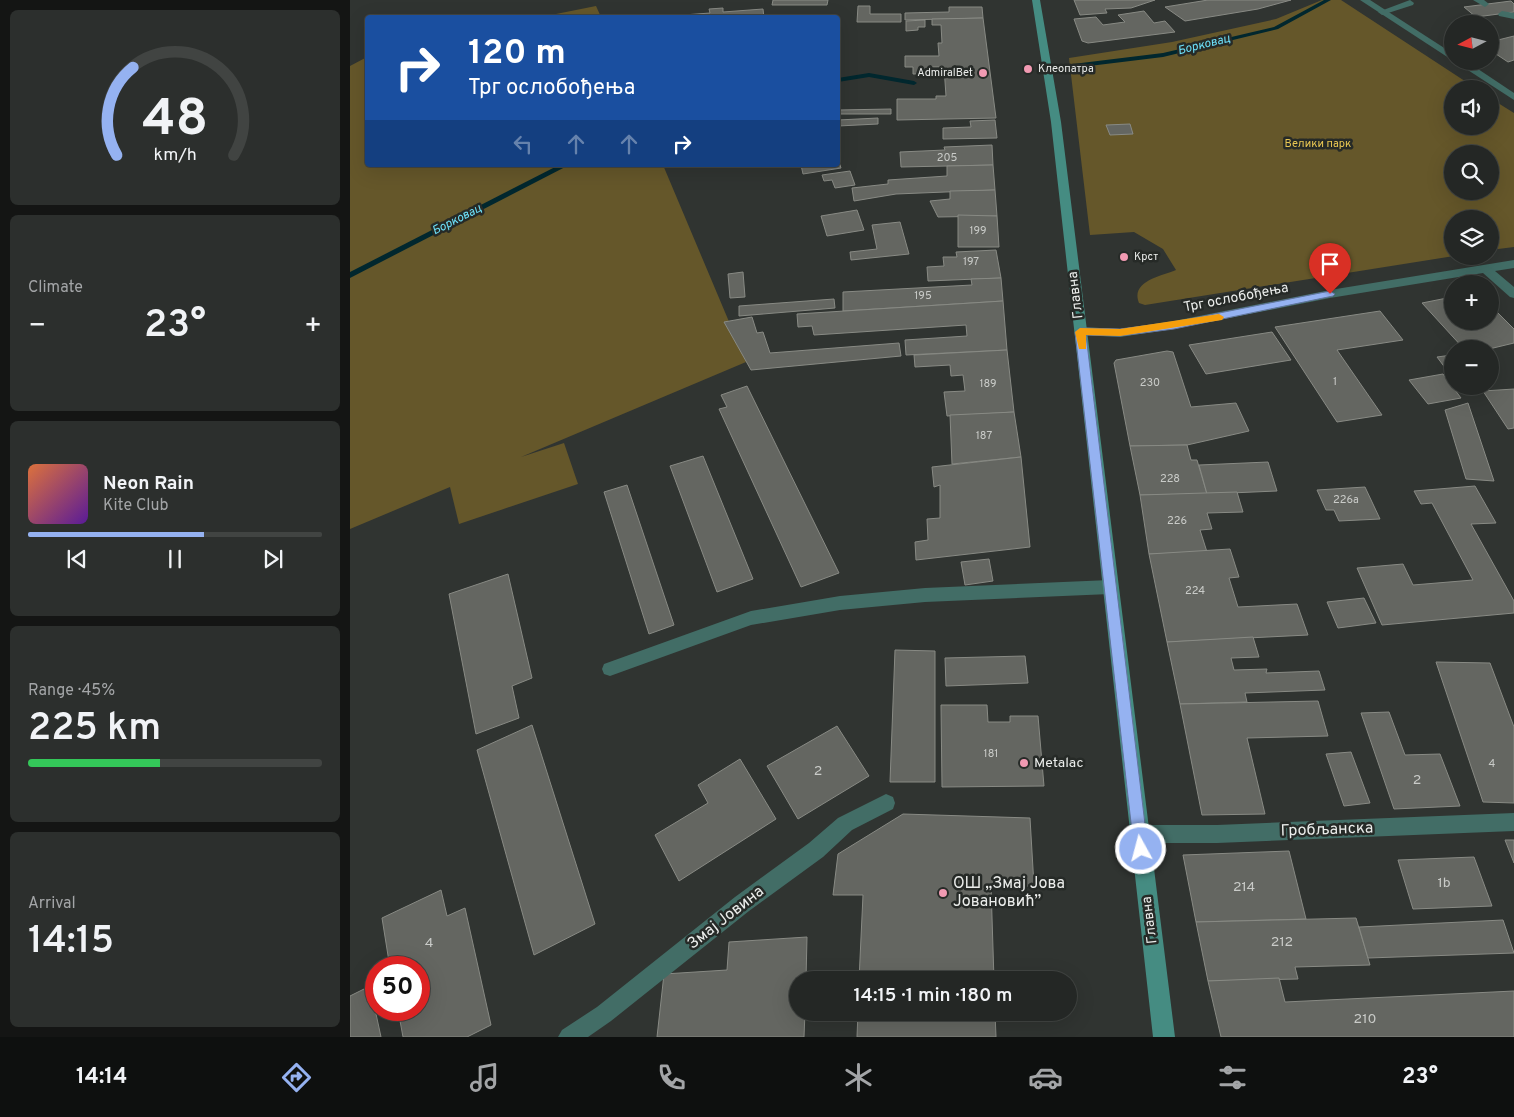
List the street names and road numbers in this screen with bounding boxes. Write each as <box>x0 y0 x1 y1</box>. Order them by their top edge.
street label: Главна <box>1065 270 1087 320</box>
street label: Трг ослобођења <box>1182 279 1290 317</box>
street label: Гробљанска <box>1280 818 1374 842</box>
street label: Змај Јовина <box>684 882 768 954</box>
street label: Главна <box>1139 895 1161 945</box>

